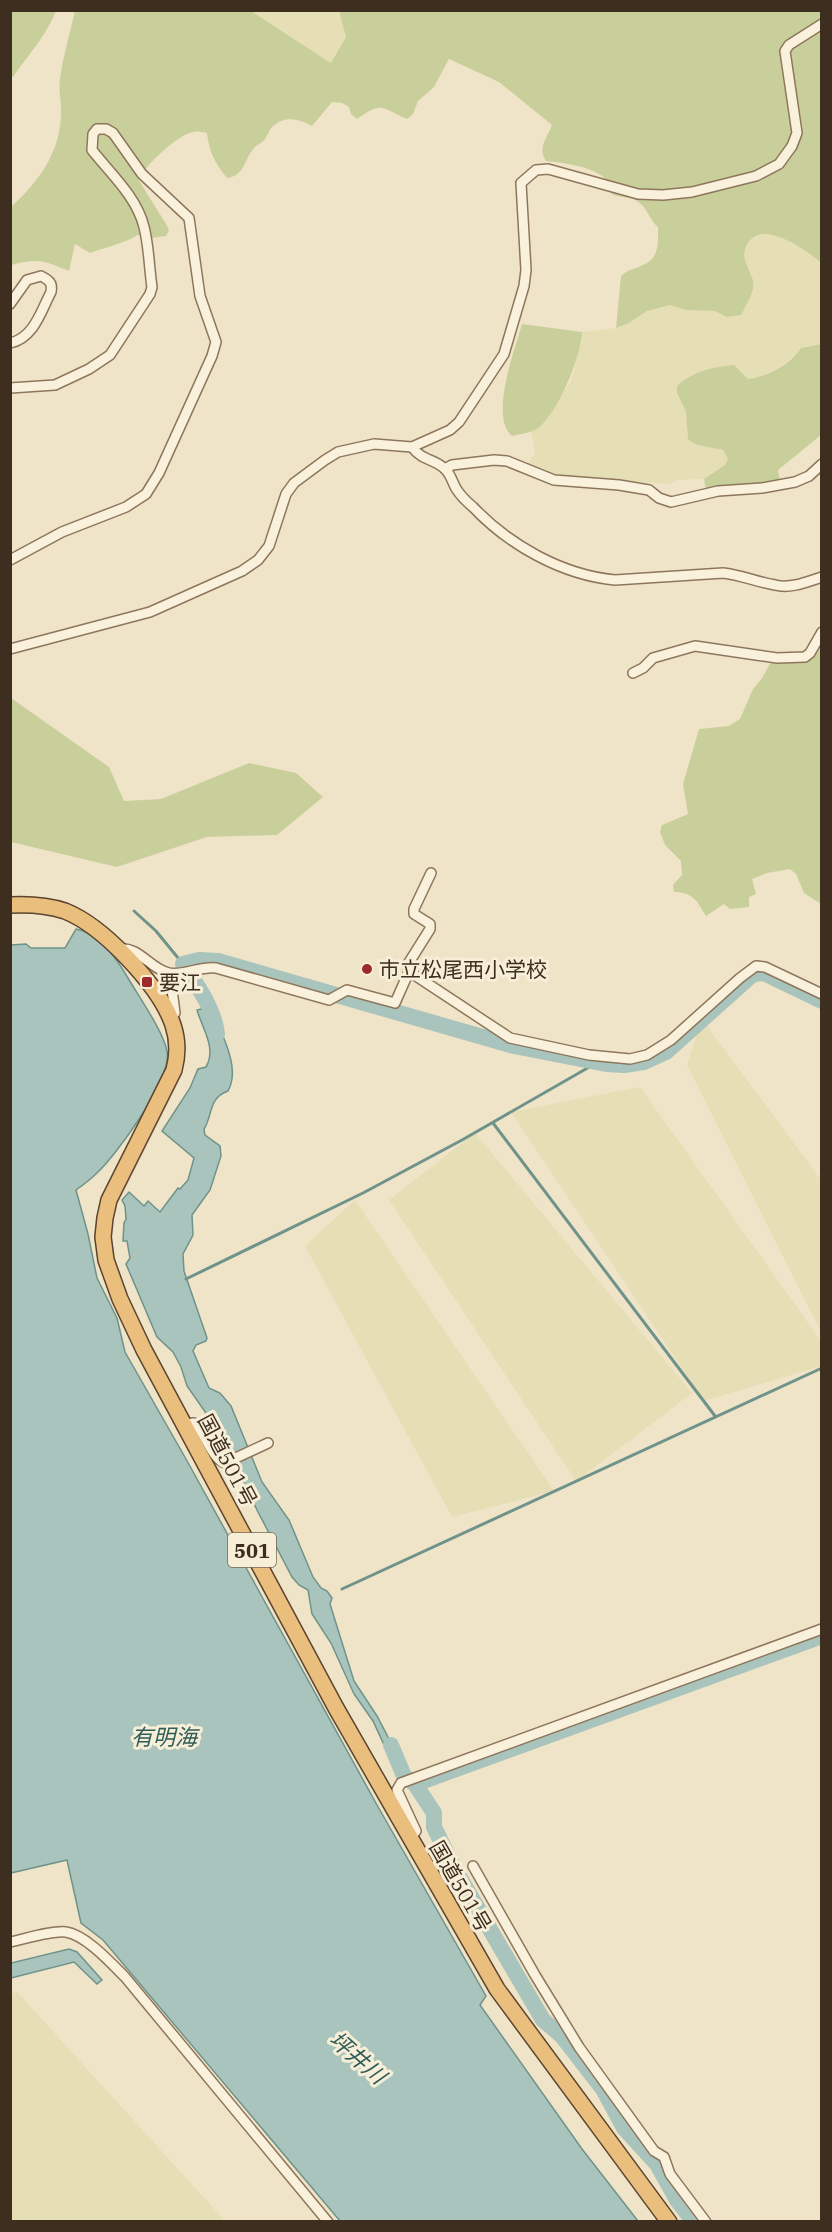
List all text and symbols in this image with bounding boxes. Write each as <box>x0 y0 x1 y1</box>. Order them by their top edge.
place label: 市立松尾西小学校 <box>379 955 547 983</box>
marker: 市立松尾西小学校 <box>360 962 374 976</box>
place label: 要江 <box>159 968 201 996</box>
marker: 要江 <box>140 975 154 989</box>
street label: 国道501号 <box>192 1409 264 1511</box>
road number: 501 <box>228 1533 276 1567</box>
water label: 有明海 <box>131 1722 200 1751</box>
street label: 国道501号 <box>424 1835 498 1937</box>
water label: 坪井川 <box>324 2024 394 2091</box>

